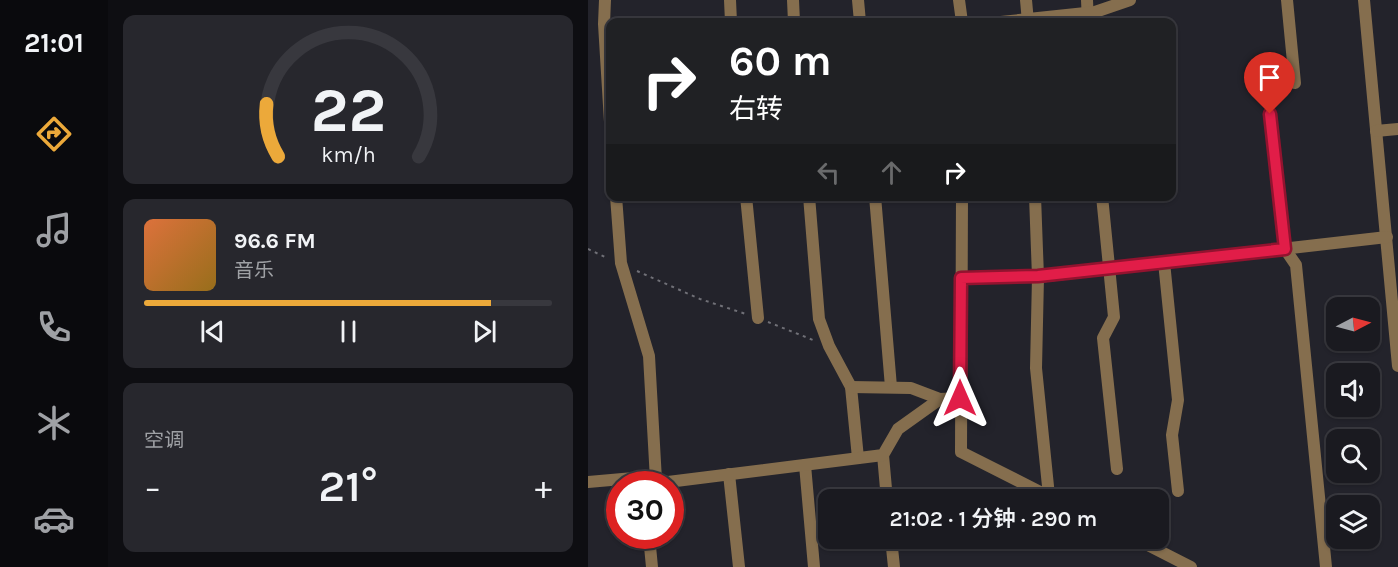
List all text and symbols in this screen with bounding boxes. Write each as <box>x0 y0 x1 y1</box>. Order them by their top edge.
text: 21:01 <box>24 27 84 59</box>
text: 60 m <box>729 36 832 86</box>
icon: right <box>630 42 708 120</box>
pin <box>1244 52 1295 114</box>
icon: arrive <box>1253 61 1286 94</box>
text: 22 <box>310 74 386 147</box>
text: 右转 <box>729 93 783 125</box>
icon: directions <box>33 113 75 155</box>
text: km/h <box>321 142 375 167</box>
icon: left <box>812 156 845 189</box>
icon: ahead <box>875 156 908 189</box>
icon: right <box>938 156 971 189</box>
icon: music <box>33 209 75 251</box>
text: 96.6 FM <box>234 228 316 254</box>
text: 音乐 <box>234 259 274 282</box>
north arrow <box>1326 297 1380 351</box>
map controls <box>1326 297 1380 549</box>
icon: phone <box>33 306 75 348</box>
icon: previous <box>196 315 229 348</box>
icon: pause <box>332 315 365 348</box>
icon: next <box>468 315 501 348</box>
button: sound <box>1326 363 1380 417</box>
position arrow <box>928 366 992 430</box>
icon: climate <box>33 402 75 444</box>
text: 空调 <box>144 429 184 452</box>
button: search <box>1326 429 1380 483</box>
text: 21° <box>318 460 378 512</box>
text: − <box>144 468 161 506</box>
text: + <box>535 468 552 506</box>
speed limit sign: 30 <box>606 471 684 549</box>
button: layers <box>1326 495 1380 549</box>
icon: car <box>33 498 75 540</box>
text: 21:02 · 1 分钟 · 290 m <box>890 506 1097 532</box>

